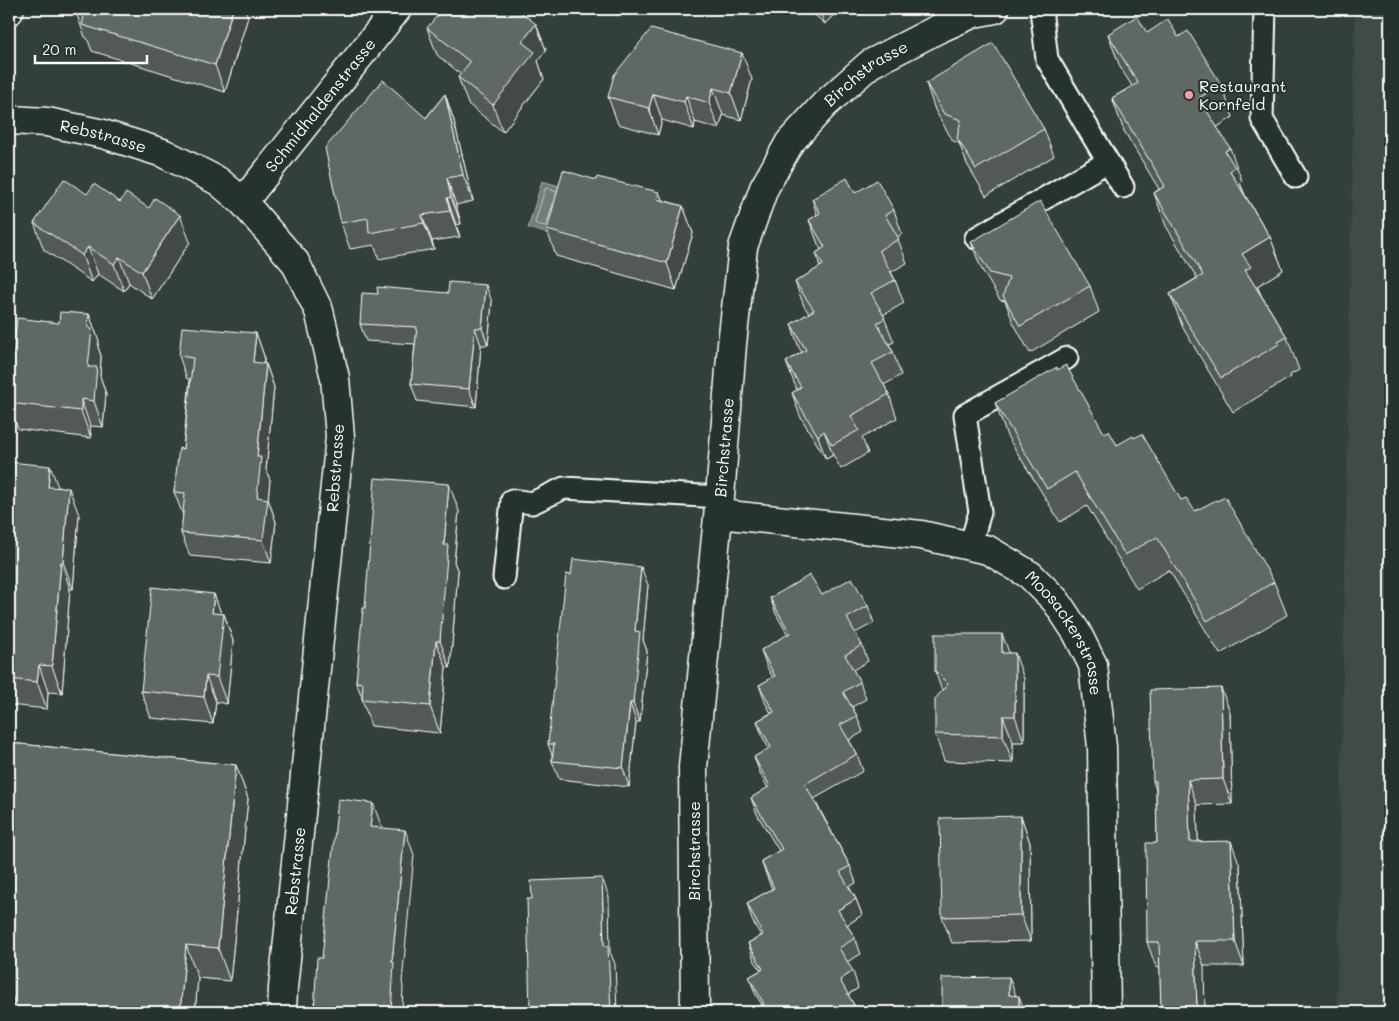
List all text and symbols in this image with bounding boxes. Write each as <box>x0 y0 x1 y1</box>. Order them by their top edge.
scale bar <box>35 32 148 64</box>
street label: Schmidhaldenstrasse <box>260 34 380 176</box>
street label: Birchstrasse <box>819 35 911 110</box>
text: 20 m <box>42 39 76 59</box>
place label: Restaurant Kornfeld <box>1199 75 1287 114</box>
marker: Restaurant Kornfeld <box>1183 89 1195 101</box>
street label: Rebstrasse <box>58 114 149 157</box>
street label: Birchstrasse <box>709 397 738 498</box>
street label: Rebstrasse <box>321 423 348 513</box>
street label: Moosackerstrasse <box>1021 565 1107 696</box>
street label: Birchstrasse <box>683 801 704 901</box>
street label: Rebstrasse <box>279 826 310 916</box>

